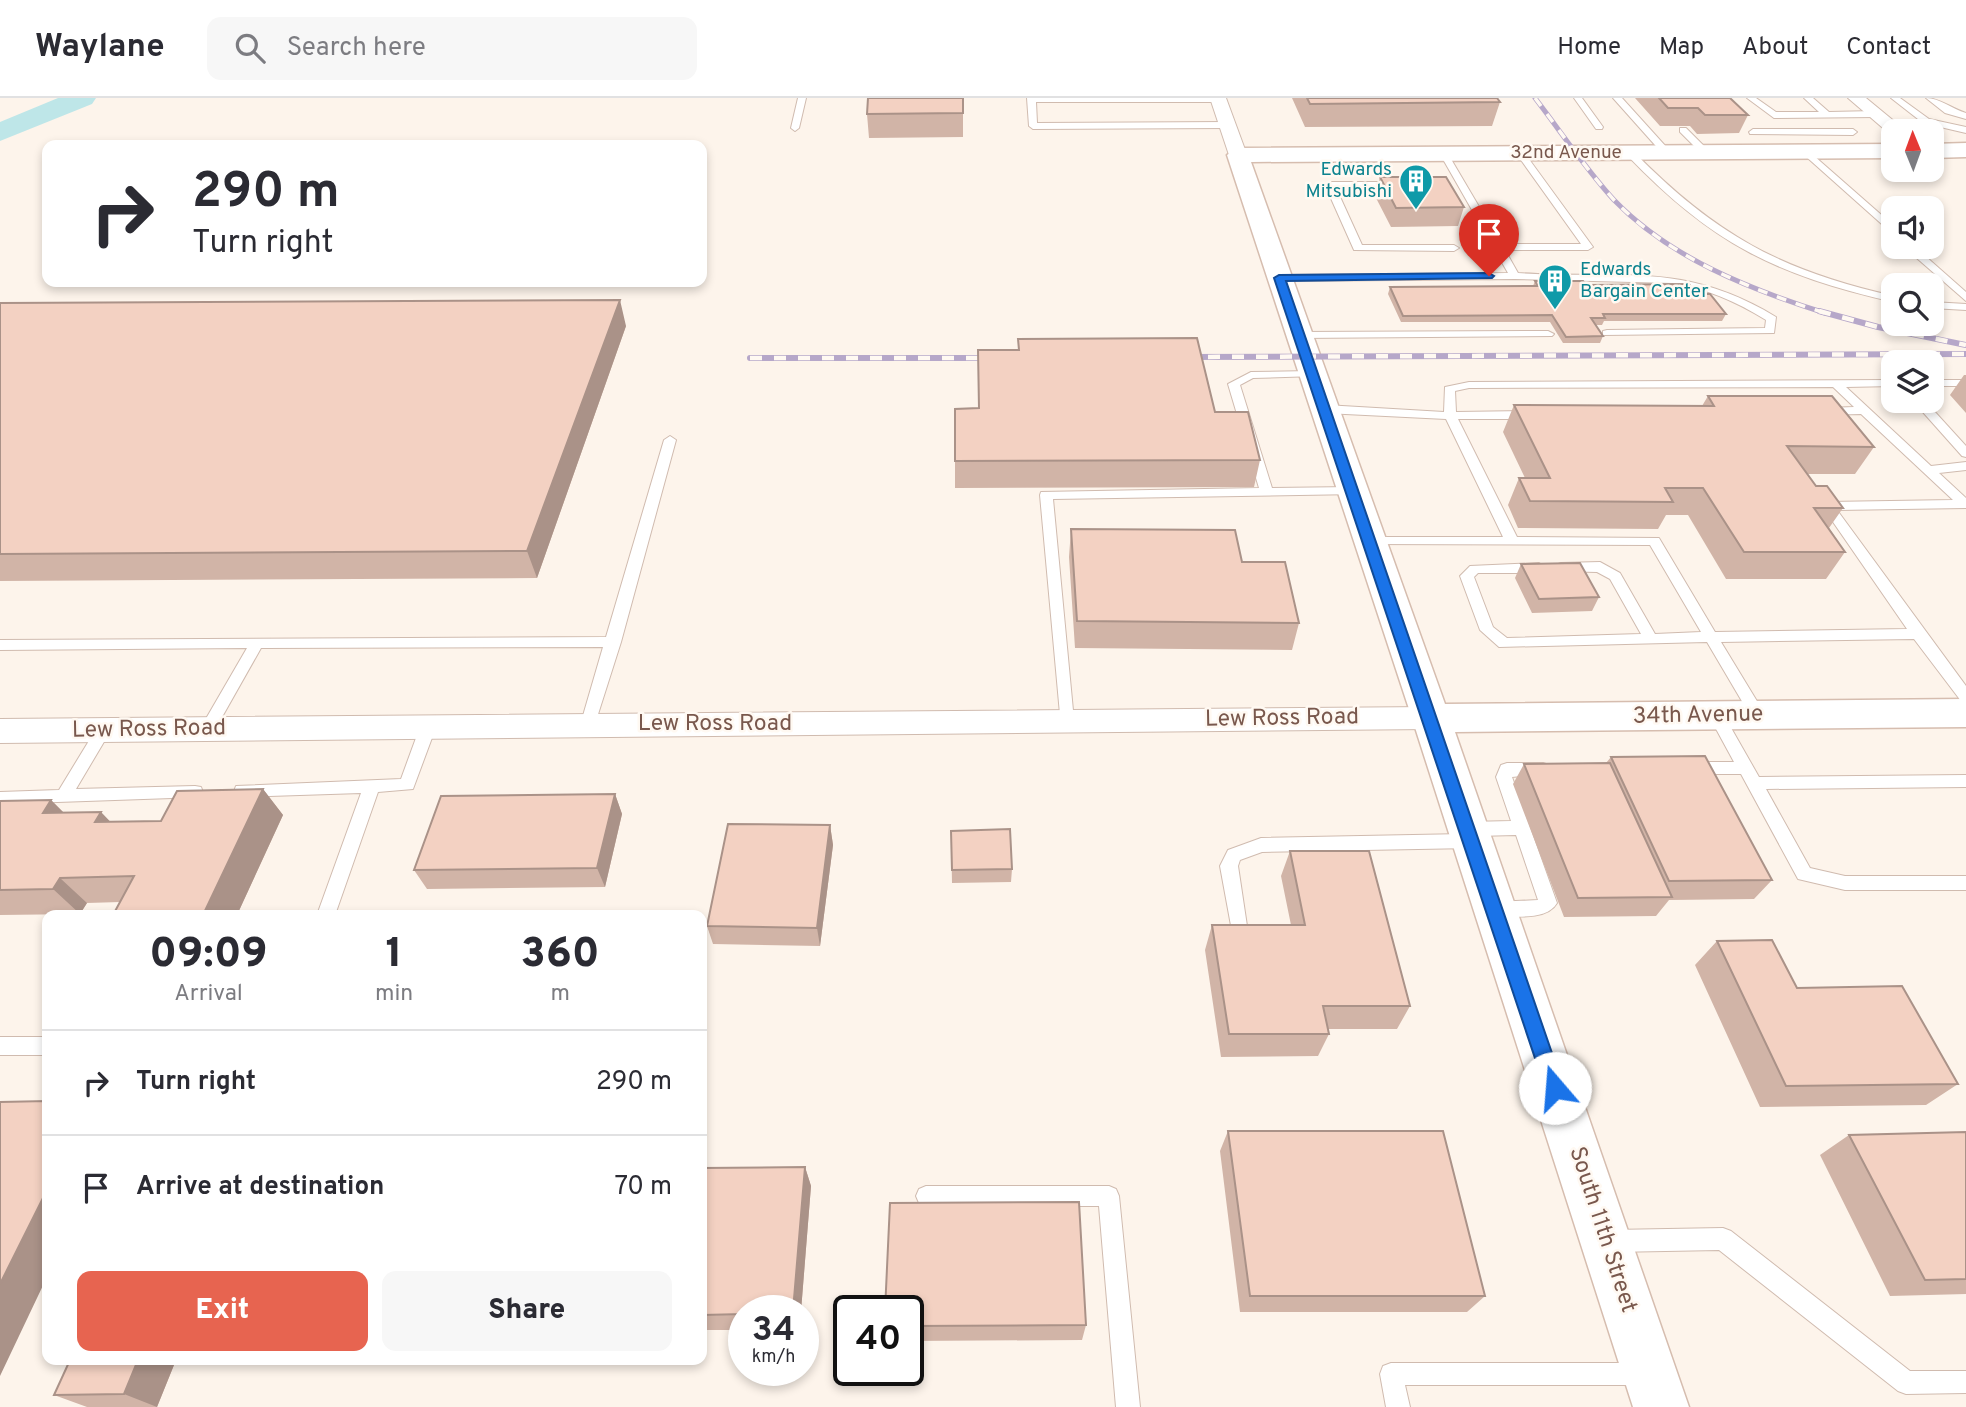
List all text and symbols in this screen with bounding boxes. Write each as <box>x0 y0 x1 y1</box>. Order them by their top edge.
search box <box>207 17 697 80</box>
text: Waylane <box>35 27 165 69</box>
icon: search <box>231 29 269 67</box>
text: Search here <box>287 32 426 65</box>
text: Home <box>1557 33 1621 63</box>
text: Map <box>1659 33 1704 63</box>
text: About <box>1742 33 1808 63</box>
text: Contact <box>1846 33 1931 63</box>
north arrow <box>1881 119 1944 182</box>
map controls <box>1881 119 1944 413</box>
street label: 32nd Avenue <box>1510 141 1622 165</box>
place label: Edwards Mitsubishi <box>1306 158 1392 204</box>
building icon: Edwards Mitsubishi <box>1397 162 1435 211</box>
text: 290 m <box>192 163 340 225</box>
icon: right <box>77 168 168 259</box>
button: sound <box>1881 196 1944 259</box>
pin <box>1459 204 1519 276</box>
icon: arrive <box>1470 215 1508 253</box>
text: Turn right <box>192 224 334 264</box>
place label: Edwards Bargain Center <box>1580 258 1709 304</box>
building icon: Edwards Bargain Center <box>1536 262 1574 311</box>
button: search <box>1881 273 1944 336</box>
button: layers <box>1881 350 1944 413</box>
street label: 34th Avenue <box>1632 700 1764 732</box>
street label: Lew Ross Road <box>1205 703 1359 735</box>
street label: Lew Ross Road <box>638 710 792 739</box>
street label: Lew Ross Road <box>72 714 226 746</box>
text: 09:09 <box>149 929 268 982</box>
text: 1 <box>386 929 403 982</box>
text: 360 <box>521 929 600 982</box>
text: Arrival <box>174 980 243 1009</box>
text: min <box>375 980 413 1009</box>
text: m <box>550 980 570 1009</box>
position arrow <box>1518 1051 1592 1125</box>
icon: right <box>77 1064 115 1102</box>
text: Turn right <box>136 1066 256 1099</box>
text: 290 m <box>596 1066 672 1099</box>
street label: South 11th Street <box>1562 1143 1642 1317</box>
icon: arrive <box>77 1169 115 1207</box>
text: Arrive at destination <box>136 1171 384 1204</box>
text: 70 m <box>614 1171 672 1204</box>
button: Exit <box>77 1271 368 1351</box>
button: Share <box>382 1271 672 1351</box>
speed limit sign: 40 <box>833 1295 924 1386</box>
text: 34 <box>752 1309 795 1353</box>
text: km/h <box>752 1346 795 1369</box>

